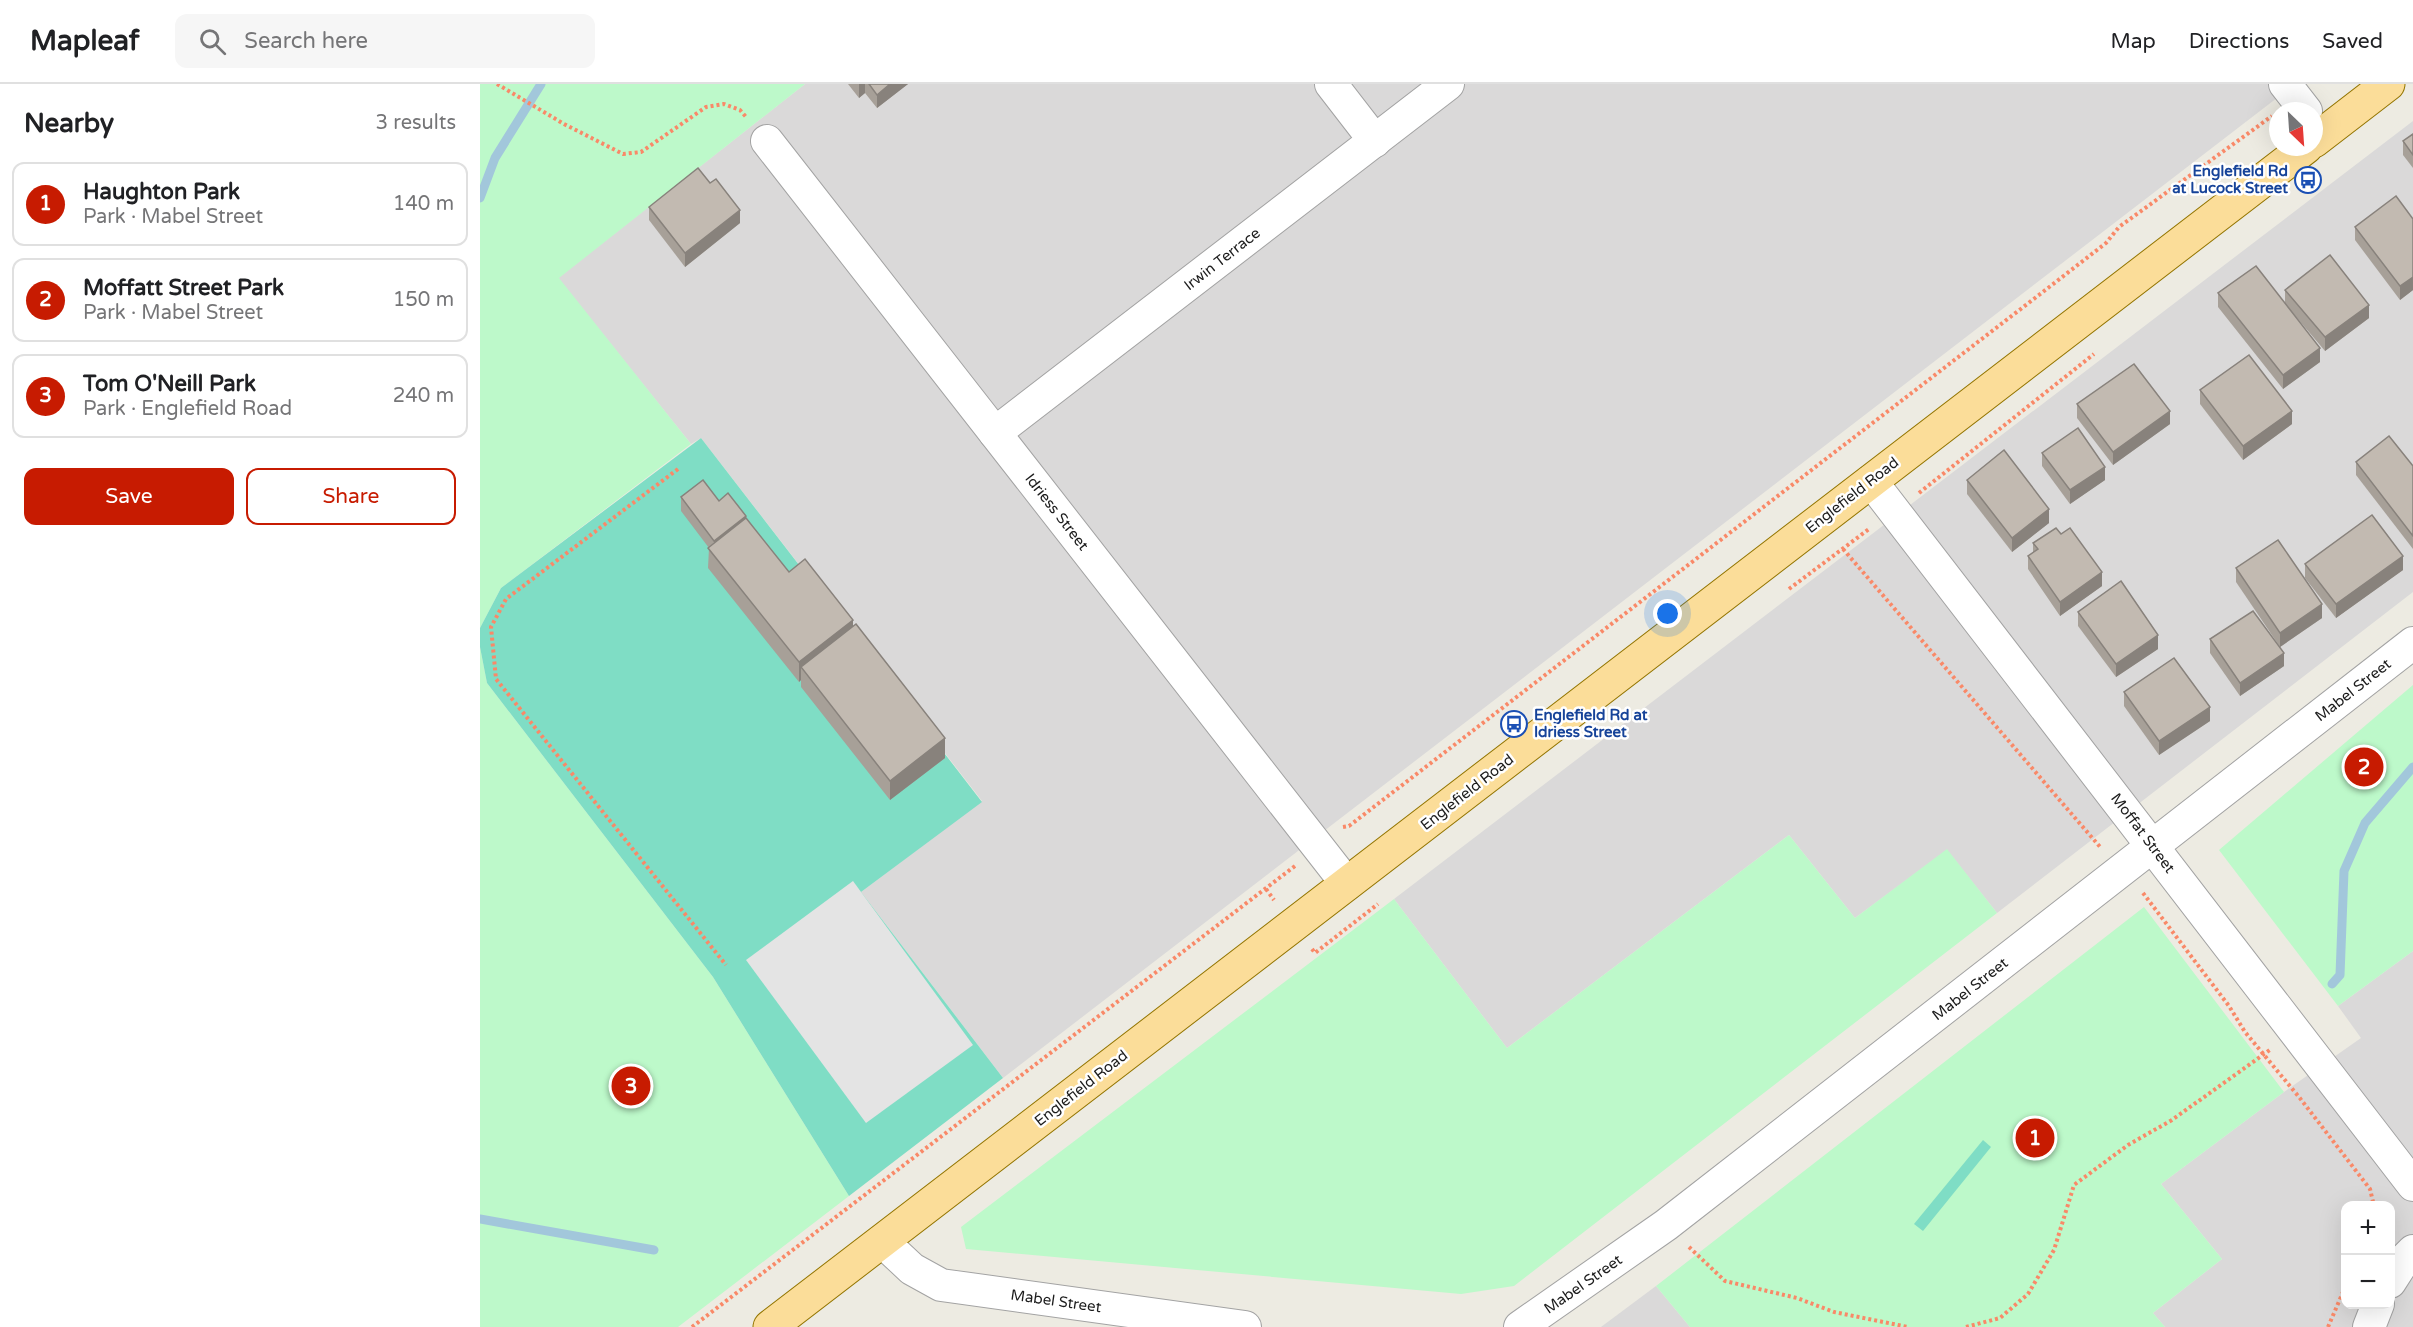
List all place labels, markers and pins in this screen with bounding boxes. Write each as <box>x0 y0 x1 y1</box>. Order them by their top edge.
place label: Englefield Rd at Lucock Street <box>2172 162 2288 197</box>
bus stop icon: Englefield Rd at Lucock Street <box>2293 165 2323 195</box>
place label: Englefield Rd at Idriess Street <box>1534 706 1648 741</box>
bus stop icon: Englefield Rd at Idriess Street <box>1499 709 1529 739</box>
pin: 2 <box>2344 744 2384 790</box>
pin: 3 <box>612 1064 650 1108</box>
pin: 1 <box>2016 1116 2054 1160</box>

